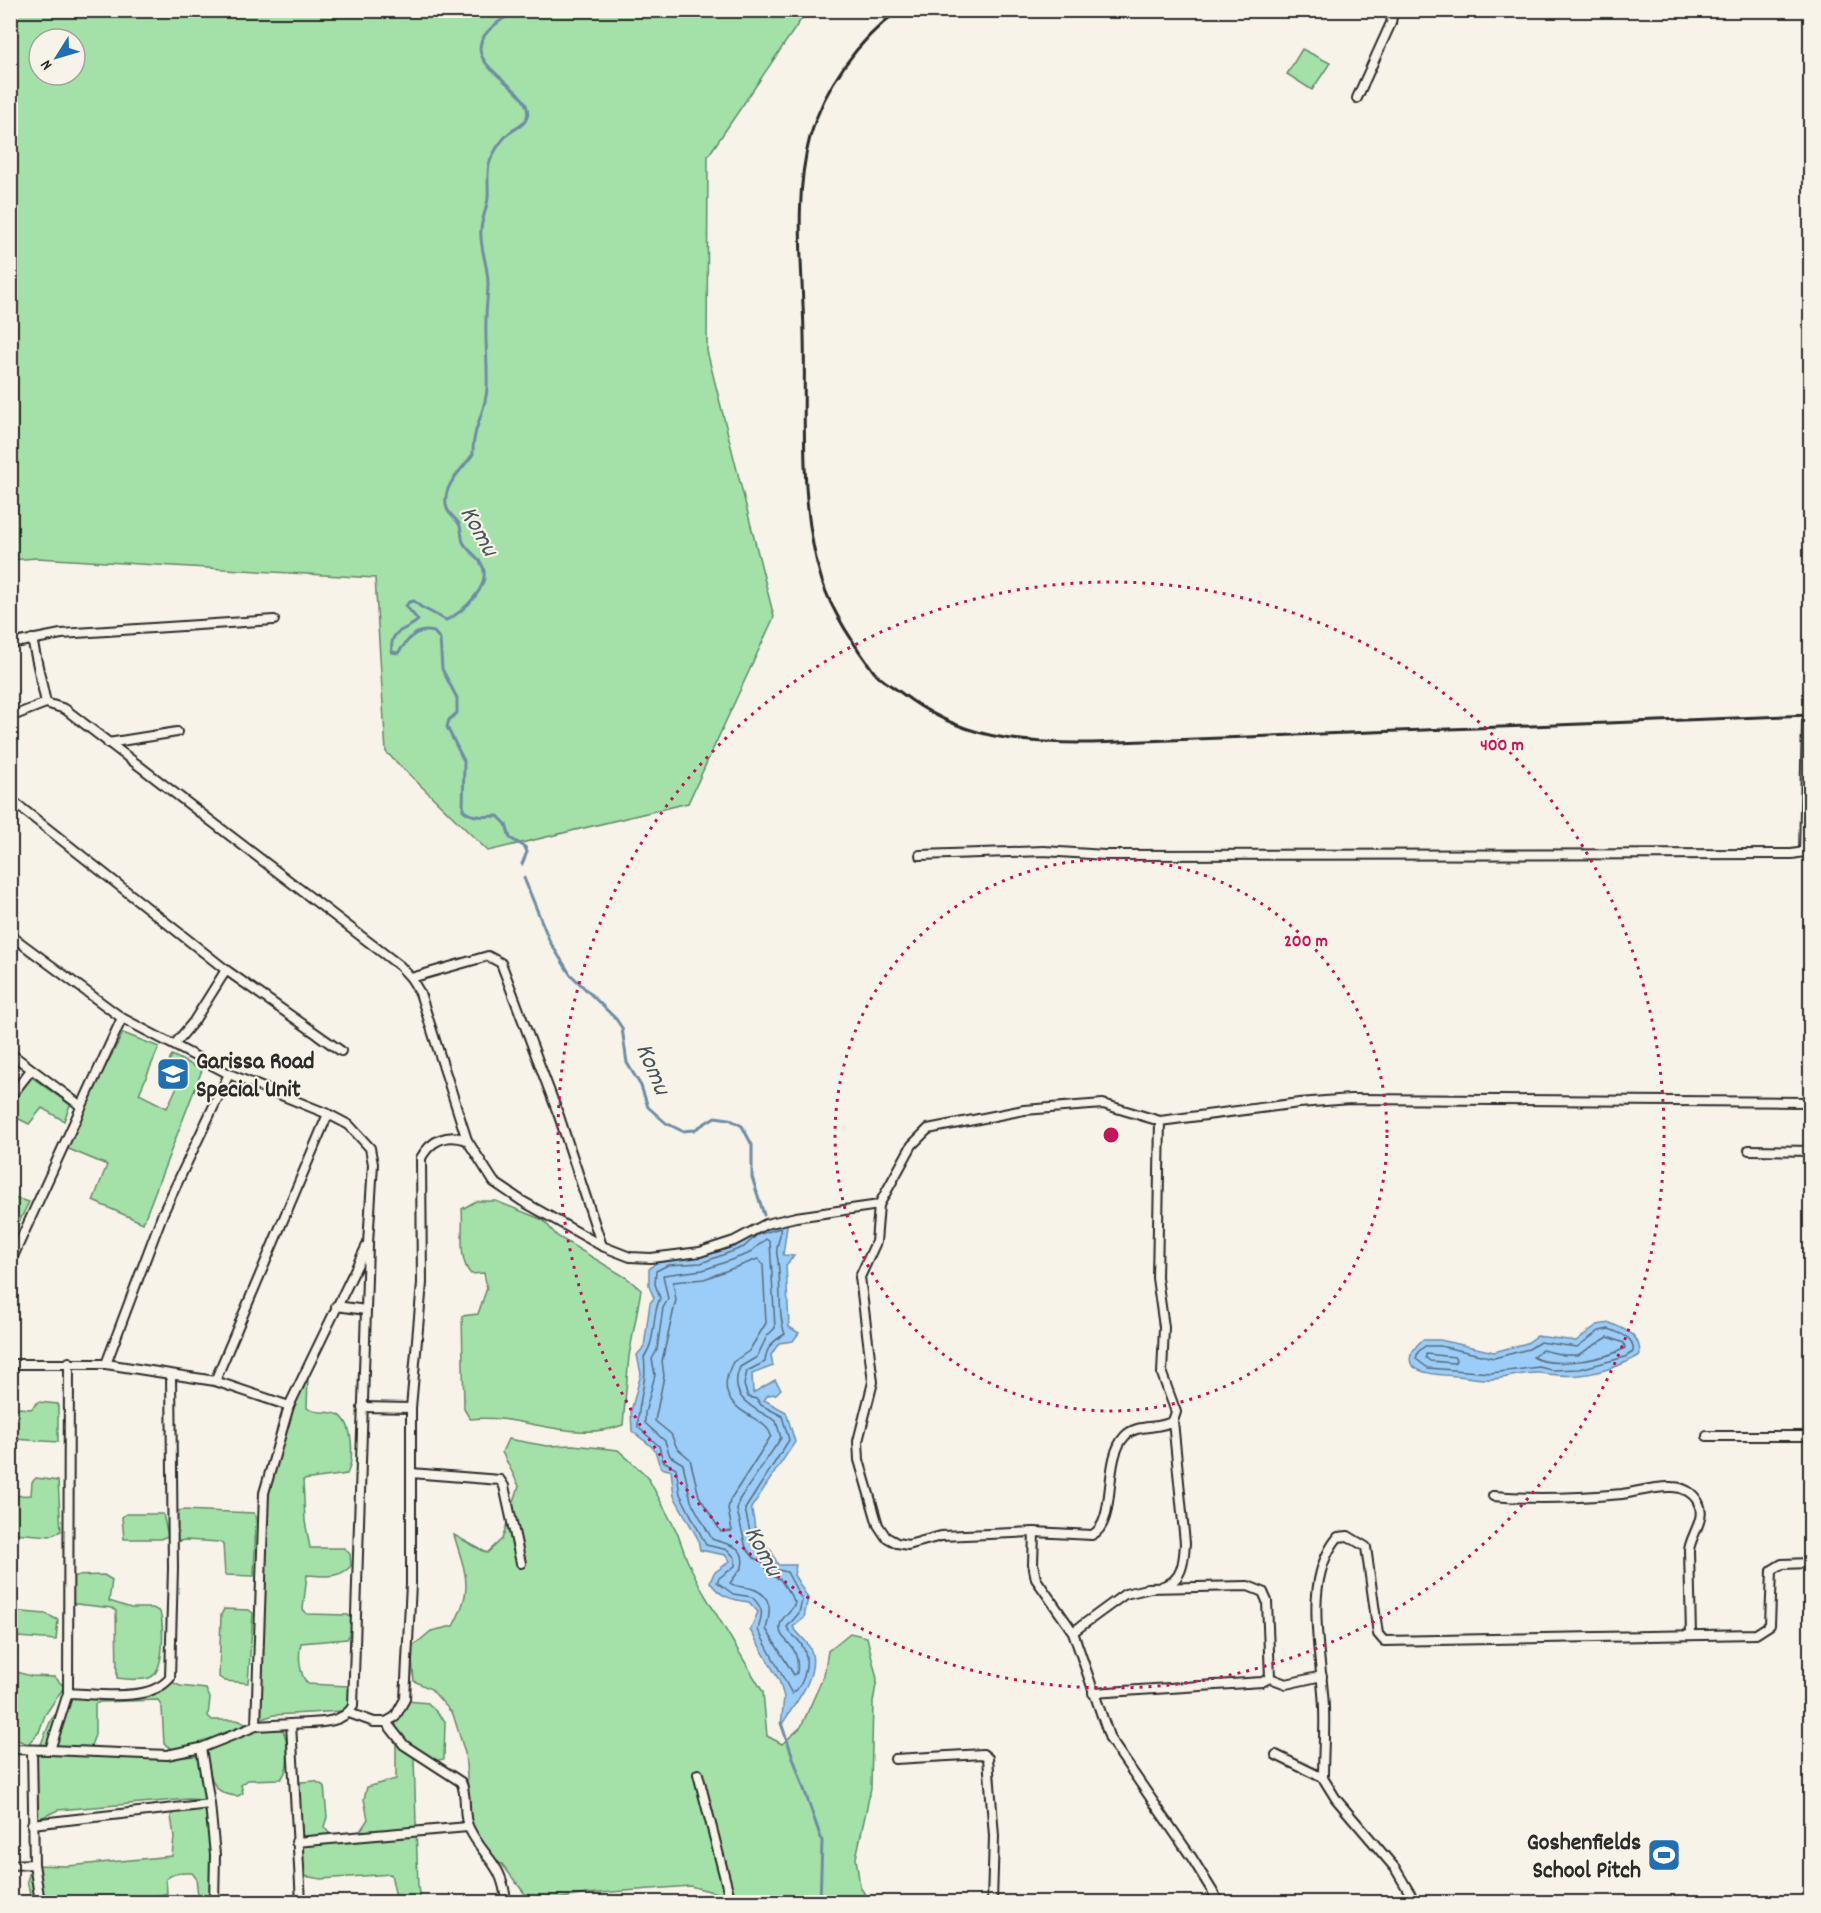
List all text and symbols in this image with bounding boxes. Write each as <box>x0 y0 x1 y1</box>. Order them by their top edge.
north arrow <box>27 27 87 87</box>
text: N <box>35 54 59 75</box>
water label: Komu <box>449 500 508 565</box>
text: 400 m <box>1480 734 1524 759</box>
text: 200 m <box>1284 930 1328 955</box>
water label: Komu <box>624 1038 680 1102</box>
place label: Garissa Road Special Unit <box>196 1046 315 1108</box>
school or university icon: Garissa Road Special Unit <box>155 1056 191 1092</box>
centre of rings <box>1101 1125 1121 1145</box>
water label: Komu <box>733 1520 791 1585</box>
place label: Goshenfields School Pitch <box>1527 1827 1641 1889</box>
sports icon: Goshenfields School Pitch <box>1646 1837 1682 1873</box>

